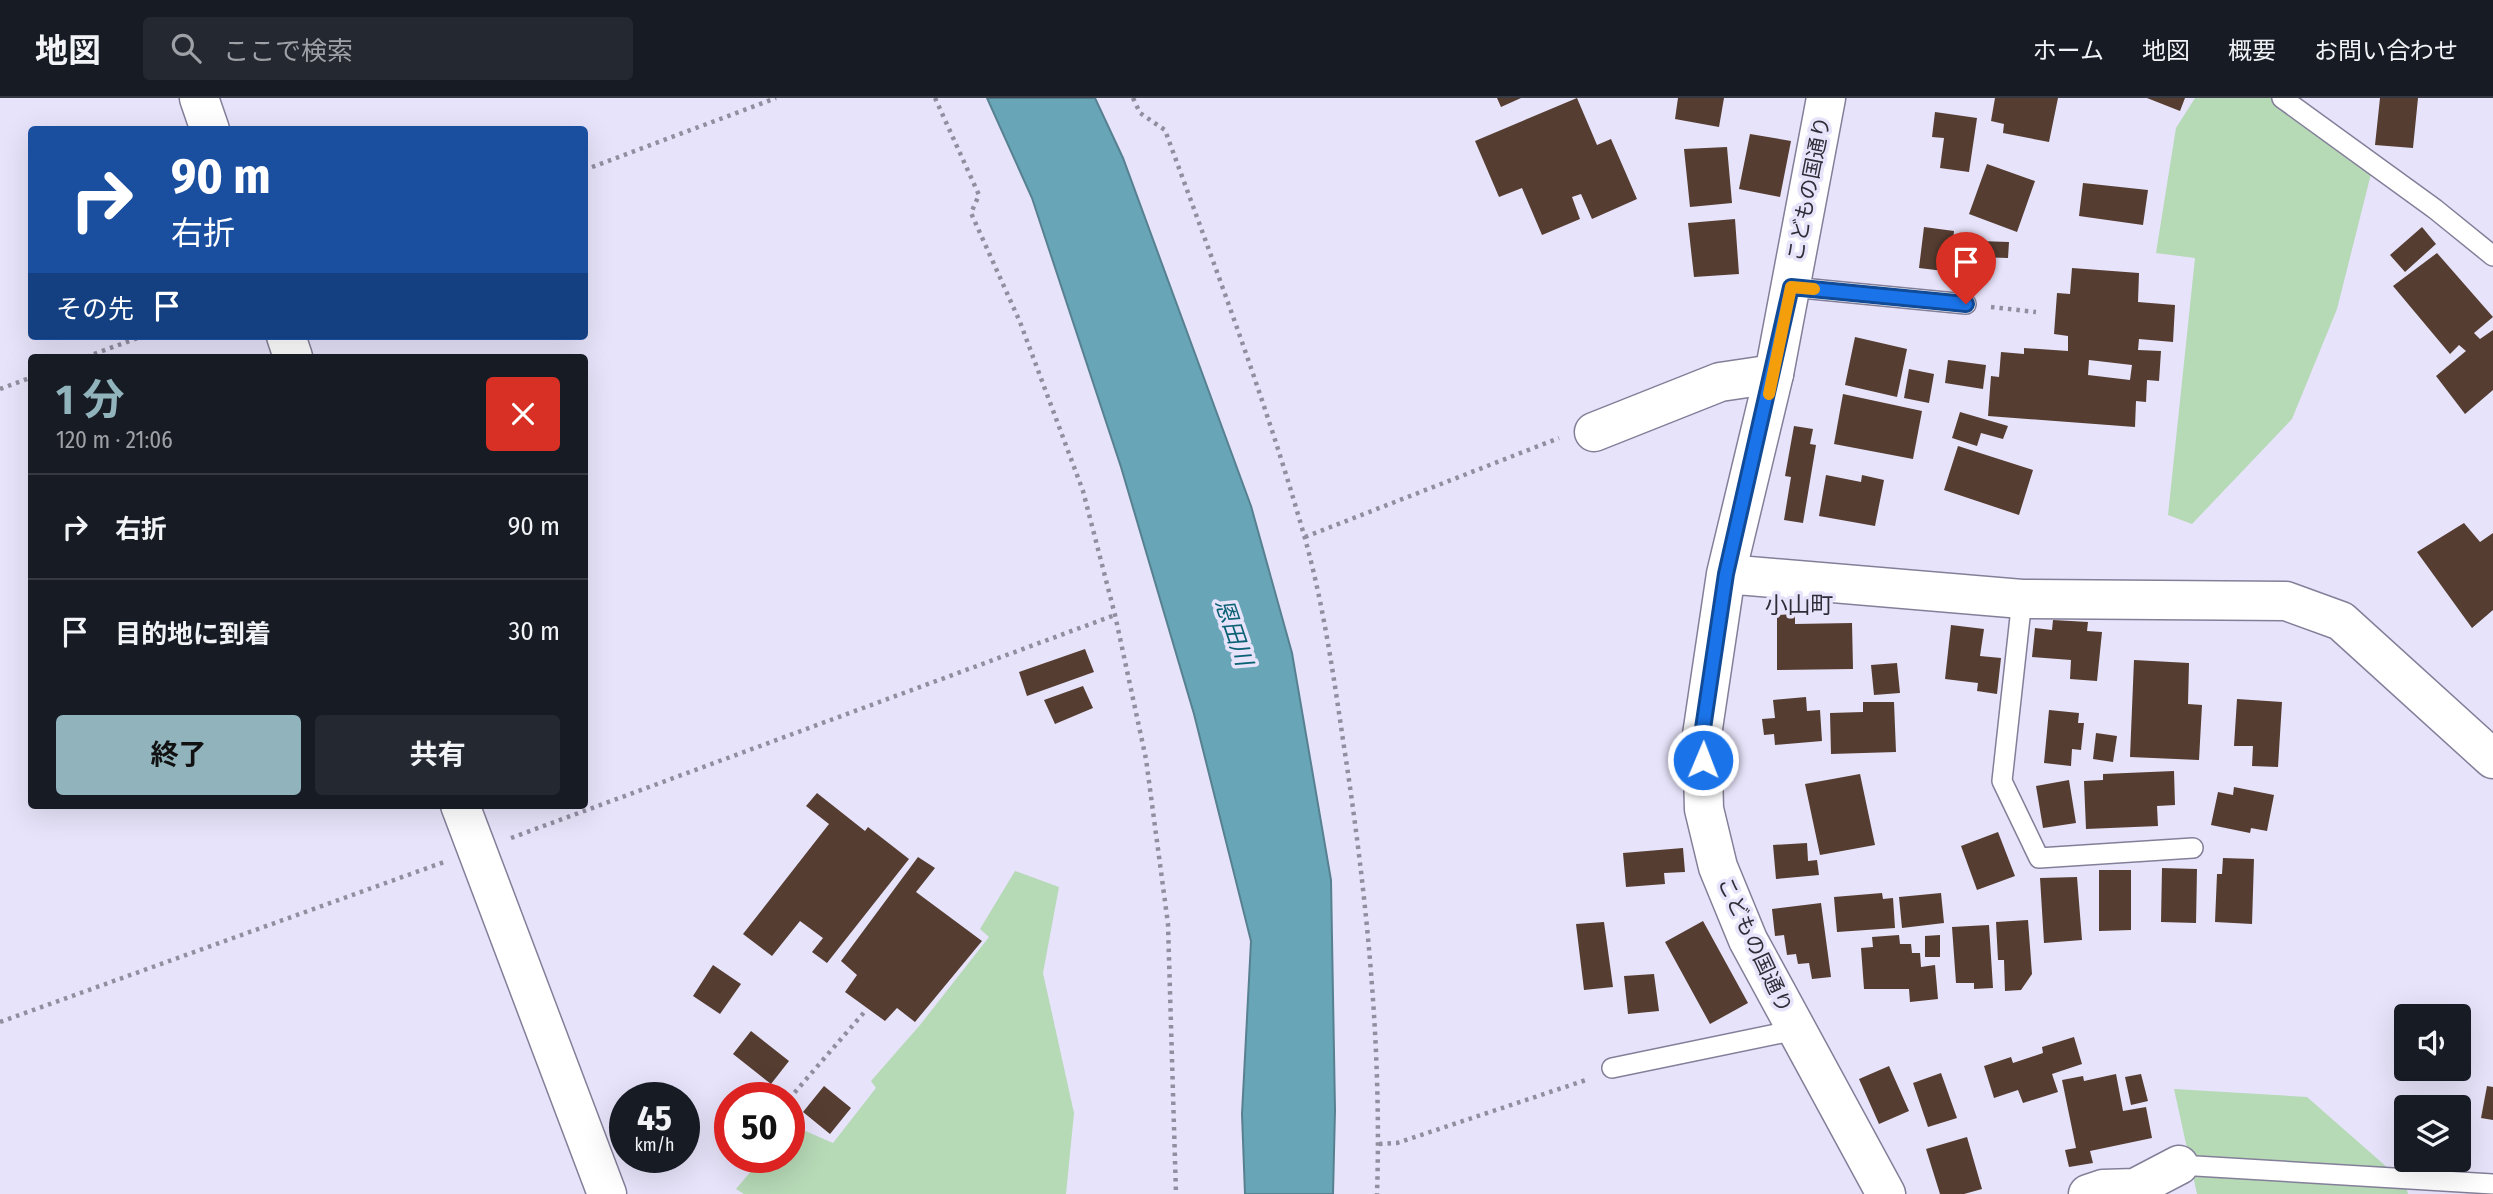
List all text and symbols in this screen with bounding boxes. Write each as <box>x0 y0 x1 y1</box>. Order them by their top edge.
search box <box>143 17 633 80</box>
icon: search <box>167 29 205 67</box>
text: 地図 <box>35 31 101 71</box>
text: ここで検索 <box>223 36 353 67</box>
text: ホーム <box>2033 37 2104 65</box>
text: 地図 <box>2142 37 2190 65</box>
text: 概要 <box>2228 37 2276 65</box>
text: お問い合わせ <box>2314 37 2458 65</box>
street label: こどもの国通り <box>1782 114 1836 264</box>
text: 90 m <box>171 147 271 206</box>
icon: right <box>56 154 147 245</box>
text: 右折 <box>171 214 235 252</box>
pin <box>1936 232 1996 304</box>
icon: arrive <box>1947 243 1985 281</box>
icon: arrive <box>148 287 186 325</box>
text: その先 <box>56 294 134 325</box>
text: 1 分 <box>56 375 125 425</box>
button: close <box>486 377 560 451</box>
text: 120 m · 21:06 <box>56 426 173 454</box>
icon: right <box>56 508 94 546</box>
text: 90 m <box>508 511 560 542</box>
text: 右折 <box>115 514 167 545</box>
district label: 小山町 <box>1765 591 1834 619</box>
water label: 恩田川 <box>1210 595 1259 672</box>
icon: arrive <box>56 613 94 651</box>
text: 30 m <box>509 616 560 647</box>
text: 目的地に到着 <box>115 619 271 650</box>
button: 終了 <box>56 715 301 795</box>
button: 共有 <box>315 715 560 795</box>
position arrow <box>1666 723 1740 797</box>
street label: こどもの国通り <box>1712 873 1798 1017</box>
map controls <box>2394 1004 2471 1172</box>
button: sound <box>2394 1004 2471 1081</box>
speed limit sign: 50 <box>714 1082 805 1173</box>
button: layers <box>2394 1095 2471 1172</box>
text: 45 <box>637 1097 672 1139</box>
text: km/h <box>634 1134 675 1156</box>

